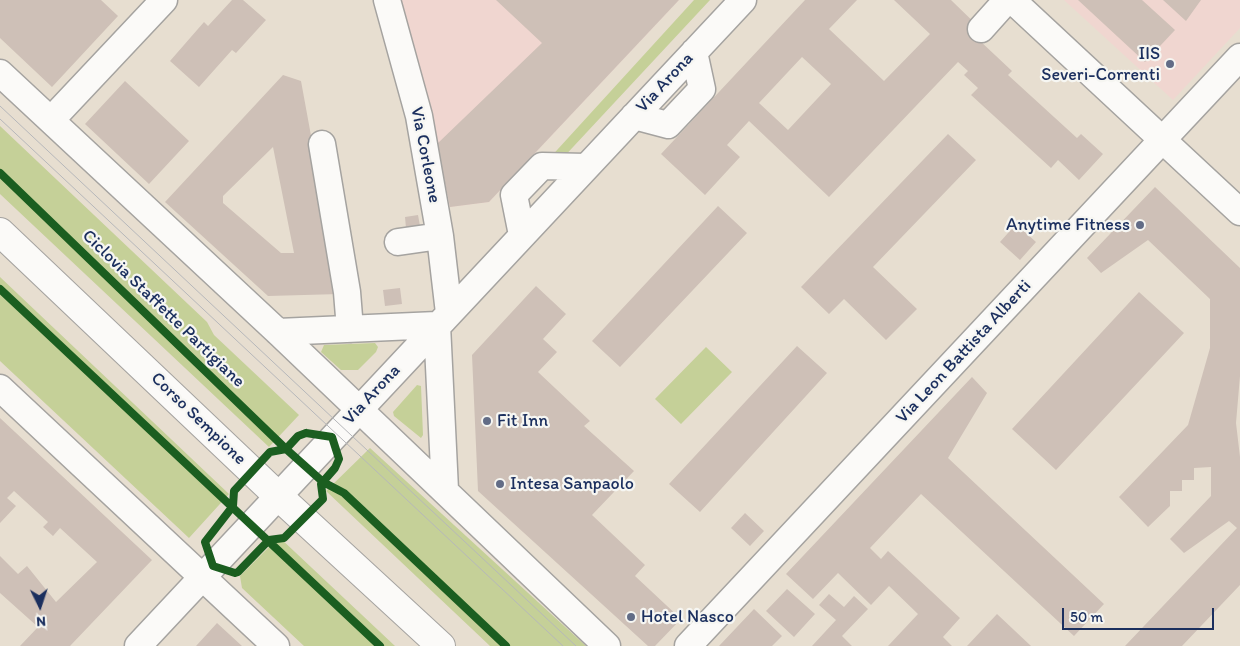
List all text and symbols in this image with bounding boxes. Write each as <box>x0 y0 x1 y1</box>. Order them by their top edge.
place label: IIS Severi-Correnti <box>1041 43 1160 86</box>
street label: Via Arona <box>632 48 698 118</box>
marker: IIS Severi-Correnti <box>1164 58 1176 70</box>
street label: Via Corleone <box>405 105 445 205</box>
place label: Anytime Fitness <box>1006 214 1130 236</box>
marker: Anytime Fitness <box>1134 219 1146 231</box>
street label: Ciclovia Staffette Partigiane <box>77 225 249 393</box>
street label: Via Leon Battista Alberti <box>892 276 1036 428</box>
street label: Via Arona <box>339 360 405 430</box>
street label: Corso Sempione <box>146 368 250 470</box>
place label: Fit Inn <box>497 410 548 432</box>
marker: Fit Inn <box>481 415 493 427</box>
place label: Intesa Sanpaolo <box>510 473 634 495</box>
marker: Intesa Sanpaolo <box>494 478 506 490</box>
north arrow <box>15 581 65 631</box>
scale bar <box>1065 598 1218 630</box>
place label: Hotel Nasco <box>641 606 734 628</box>
text: 50 m <box>1070 608 1103 626</box>
marker: Hotel Nasco <box>625 611 637 623</box>
text: N <box>36 613 46 630</box>

